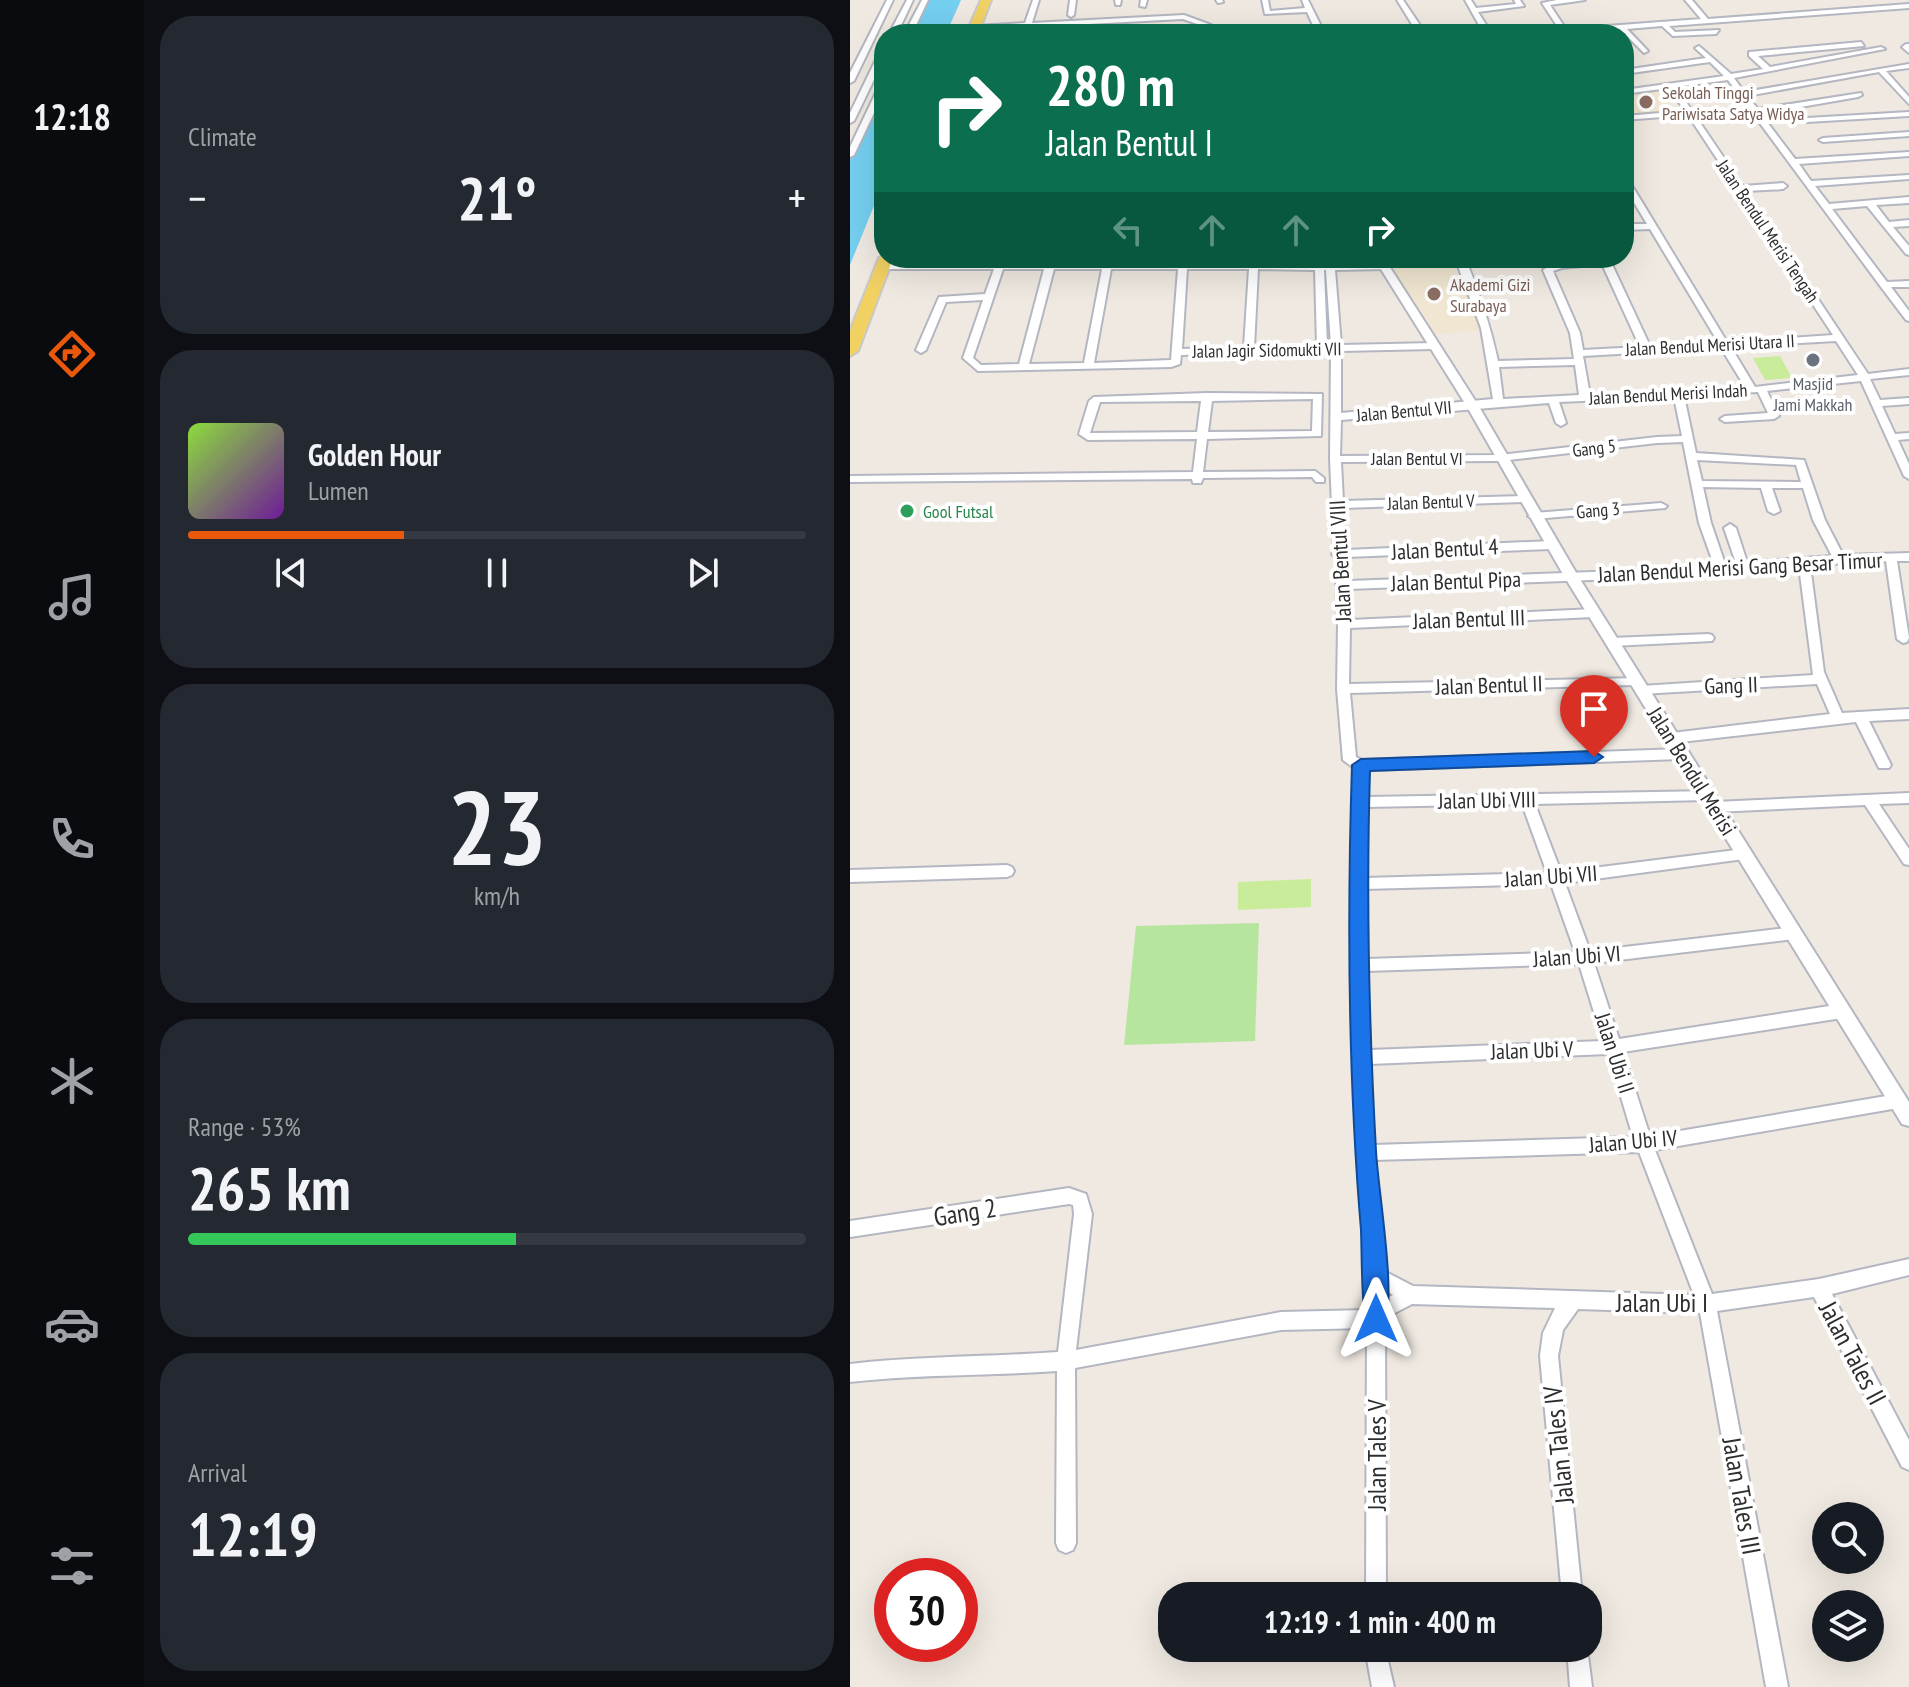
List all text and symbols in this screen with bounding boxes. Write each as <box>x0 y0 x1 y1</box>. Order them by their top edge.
text: 280 m <box>1046 49 1175 121</box>
icon: right <box>914 56 1018 160</box>
place label: Sekolah Tinggi Pariwisata Satya Widya <box>1662 81 1804 125</box>
text: 12:18 <box>33 93 111 140</box>
marker: Sekolah Tinggi Pariwisata Satya Widya <box>1637 93 1655 111</box>
text: Jalan Bentul I <box>1046 119 1213 166</box>
text: Climate <box>188 120 257 153</box>
street label: Jalan Bendul Merisi Tengah <box>1711 154 1824 307</box>
text: 21° <box>457 159 537 237</box>
text: − <box>188 169 206 226</box>
text: + <box>788 169 806 226</box>
icon: left <box>1106 208 1150 252</box>
icon: ahead <box>1190 208 1234 252</box>
icon: ahead <box>1274 208 1318 252</box>
icon: right <box>1358 208 1402 252</box>
place label: Akademi Gizi Surabaya <box>1450 273 1531 317</box>
marker: Akademi Gizi Surabaya <box>1425 285 1443 303</box>
icon: directions <box>44 326 100 382</box>
street label: Jalan Bendul Merisi Utara II <box>1624 329 1795 361</box>
street label: Jalan Jagir Sidomukti VII <box>1191 337 1342 363</box>
marker: Masjid Jami Makkah <box>1804 351 1822 369</box>
place label: Masjid Jami Makkah <box>1773 372 1852 416</box>
street label: Jalan Bendul Merisi Indah <box>1587 378 1748 410</box>
street label: Jalan Bentul VII <box>1354 395 1453 427</box>
street label: Gang 5 <box>1571 434 1617 462</box>
text: Golden Hour <box>308 435 441 474</box>
street label: Jalan Bentul VI <box>1370 447 1463 470</box>
text: Lumen <box>308 474 369 507</box>
street label: Jalan Bentul V <box>1386 489 1476 515</box>
street label: Gang 3 <box>1575 497 1621 523</box>
street label: Jalan Bentul VIII <box>1323 499 1357 624</box>
place label: Gool Futsal <box>923 500 994 523</box>
marker: Gool Futsal <box>898 502 916 520</box>
street label: Jalan Bentul 4 <box>1390 532 1499 566</box>
street label: Jalan Bendul Merisi Gang Besar Timur <box>1596 546 1883 588</box>
icon: previous <box>269 551 313 595</box>
icon: pause <box>475 551 519 595</box>
icon: next <box>681 551 725 595</box>
street label: Jalan Bentul Pipa <box>1390 565 1521 597</box>
icon: music <box>44 569 100 625</box>
street label: Jalan Bentul III <box>1411 603 1526 635</box>
street label: Jalan Bentul II <box>1434 669 1543 701</box>
street label: Gang II <box>1704 670 1758 700</box>
pin <box>1560 675 1628 757</box>
icon: arrive <box>1572 687 1616 731</box>
street label: Jalan Bendul Merisi <box>1641 701 1743 841</box>
text: 23 <box>447 759 547 894</box>
street label: Jalan Ubi VIII <box>1437 785 1536 815</box>
icon: phone <box>44 811 100 867</box>
street label: Jalan Ubi VII <box>1503 859 1598 893</box>
text: km/h <box>474 879 520 912</box>
street label: Jalan Ubi VI <box>1531 939 1622 973</box>
street label: Jalan Ubi II <box>1589 1008 1641 1097</box>
street label: Jalan Ubi V <box>1489 1035 1574 1065</box>
icon: climate <box>44 1053 100 1109</box>
text: Range · 53% <box>188 1110 301 1143</box>
street label: Jalan Ubi IV <box>1587 1123 1679 1159</box>
text: 265 km <box>188 1149 351 1227</box>
street label: Gang 2 <box>931 1191 999 1233</box>
position arrow <box>1334 1277 1418 1361</box>
street label: Jalan Ubi I <box>1615 1286 1708 1319</box>
street label: Jalan Tales II <box>1812 1295 1894 1410</box>
icon: car <box>44 1296 100 1352</box>
street label: Jalan Tales IV <box>1535 1383 1581 1507</box>
street label: Jalan Tales V <box>1360 1398 1393 1512</box>
street label: Jalan Tales III <box>1715 1434 1769 1557</box>
text: Arrival <box>188 1456 247 1489</box>
text: 12:19 <box>188 1495 318 1573</box>
map controls <box>1812 1502 1884 1662</box>
button: search <box>1812 1502 1884 1574</box>
icon: filters <box>44 1538 100 1594</box>
speed limit sign: 30 <box>874 1558 978 1662</box>
button: layers <box>1812 1590 1884 1662</box>
text: 12:19 · 1 min · 400 m <box>1264 1602 1496 1641</box>

